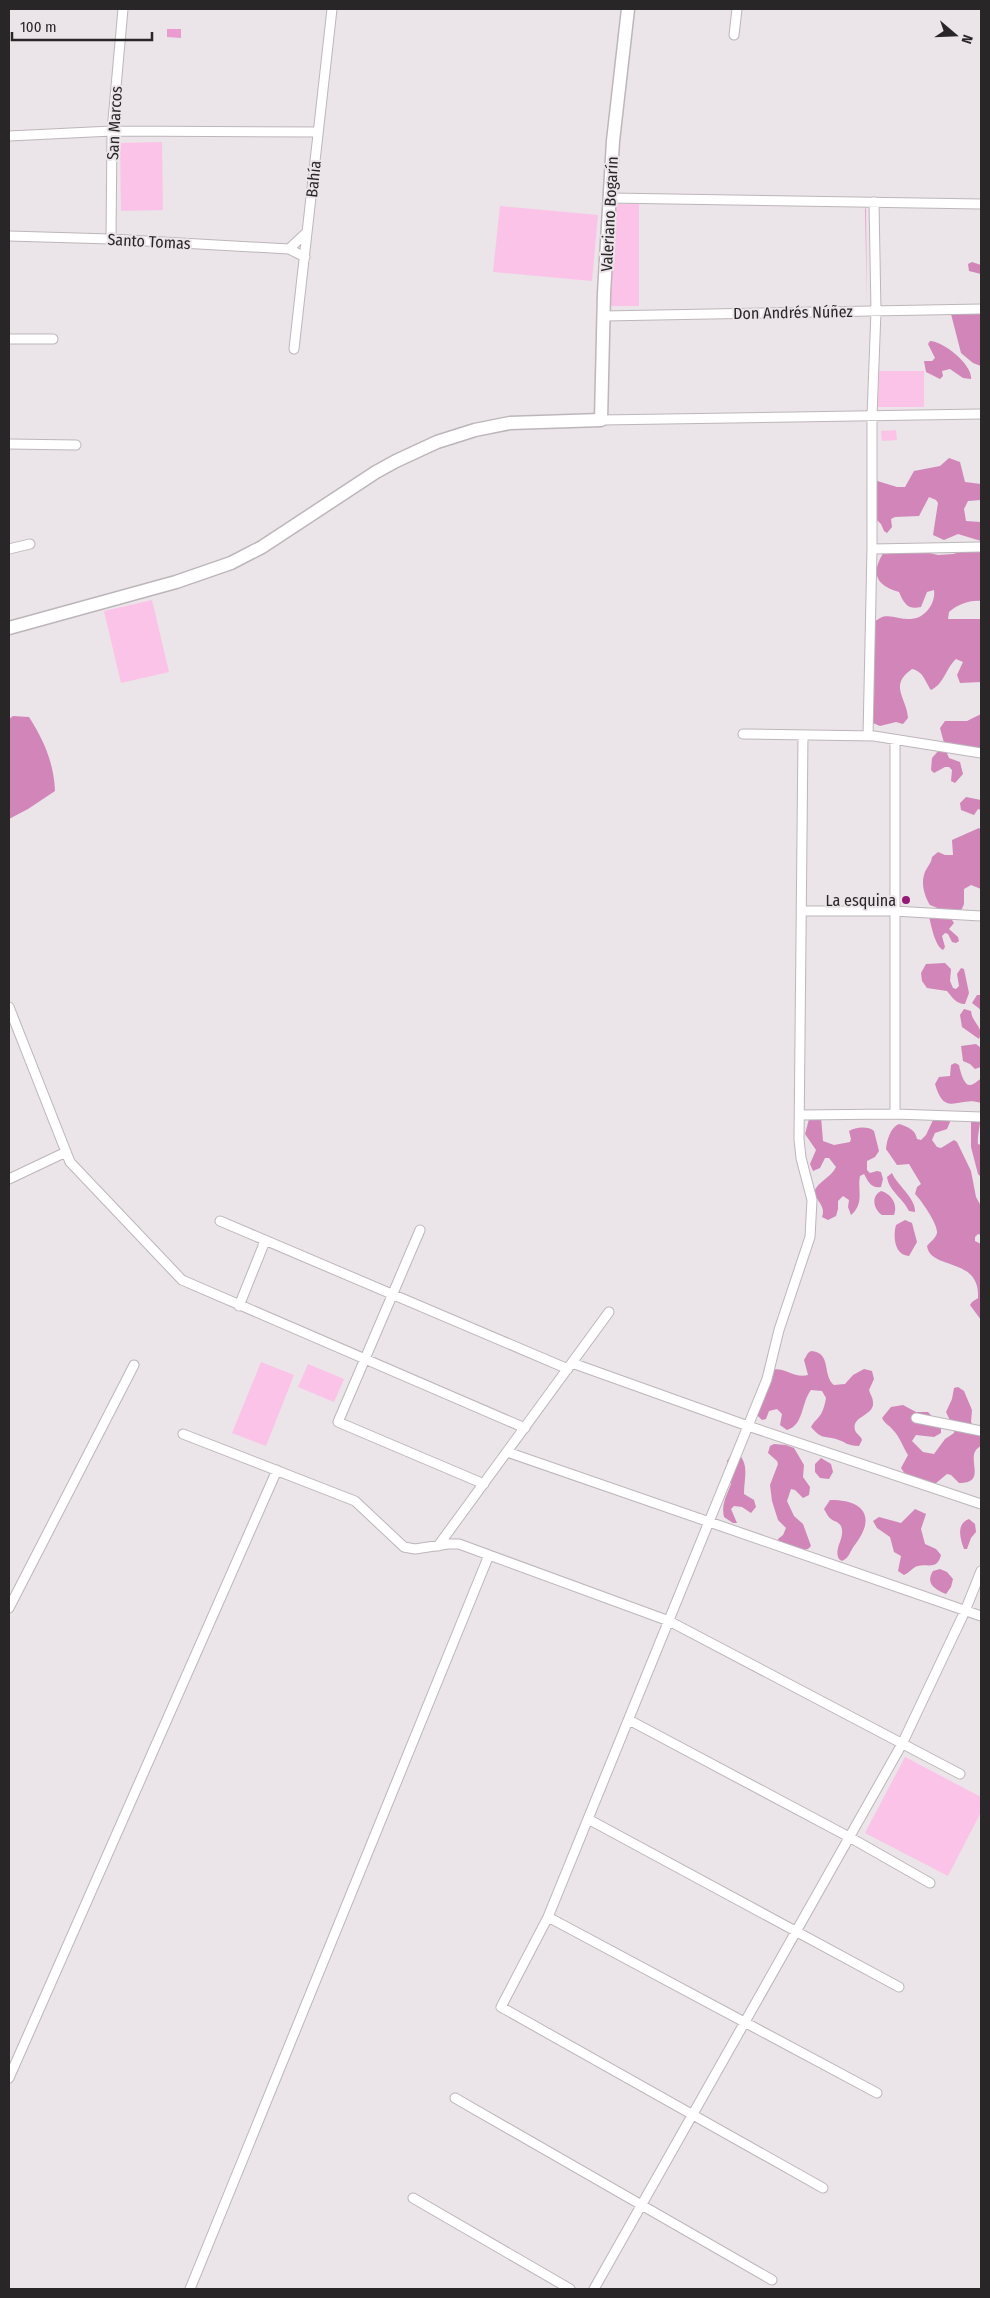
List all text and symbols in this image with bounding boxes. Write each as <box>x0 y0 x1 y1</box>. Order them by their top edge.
scale bar <box>12 10 152 42</box>
north arrow <box>930 10 980 60</box>
text: 100 m <box>20 18 57 36</box>
text: N <box>957 32 976 46</box>
street label: San Marcos <box>103 85 126 161</box>
street label: Valeriano Bogarín <box>597 156 622 272</box>
street label: Bahía <box>302 160 325 198</box>
street label: Santo Tomas <box>107 230 191 253</box>
street label: Don Andrés Núñez <box>733 302 853 323</box>
place label: La esquina <box>825 891 896 910</box>
marker: La esquina <box>900 894 912 906</box>

